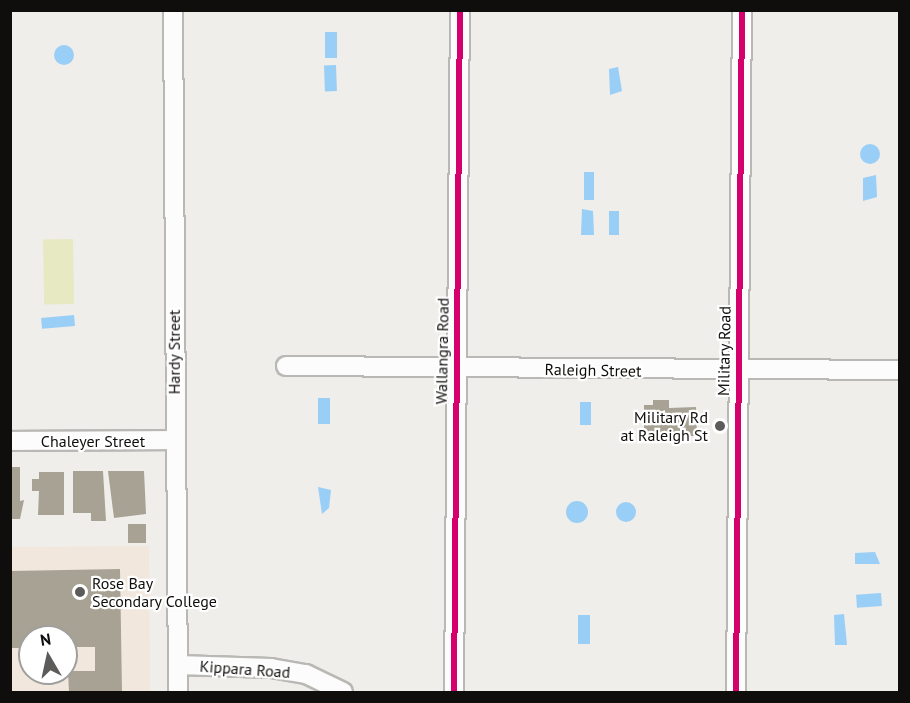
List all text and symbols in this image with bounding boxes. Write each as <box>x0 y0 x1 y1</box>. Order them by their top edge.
street label: Wallangra Road <box>431 298 453 404</box>
street label: Military Road <box>714 306 734 396</box>
street label: Hardy Street <box>164 309 184 395</box>
street label: Raleigh Street <box>544 360 642 380</box>
place label: Military Rd at Raleigh St <box>620 407 708 445</box>
marker: Military Rd at Raleigh St <box>713 419 727 433</box>
street label: Chaleyer Street <box>41 431 145 451</box>
place label: Rose Bay Secondary College <box>92 573 218 611</box>
marker: Rose Bay Secondary College <box>73 585 87 599</box>
north arrow <box>18 625 78 685</box>
text: N <box>39 628 52 650</box>
street label: Kippara Road <box>199 656 291 682</box>

